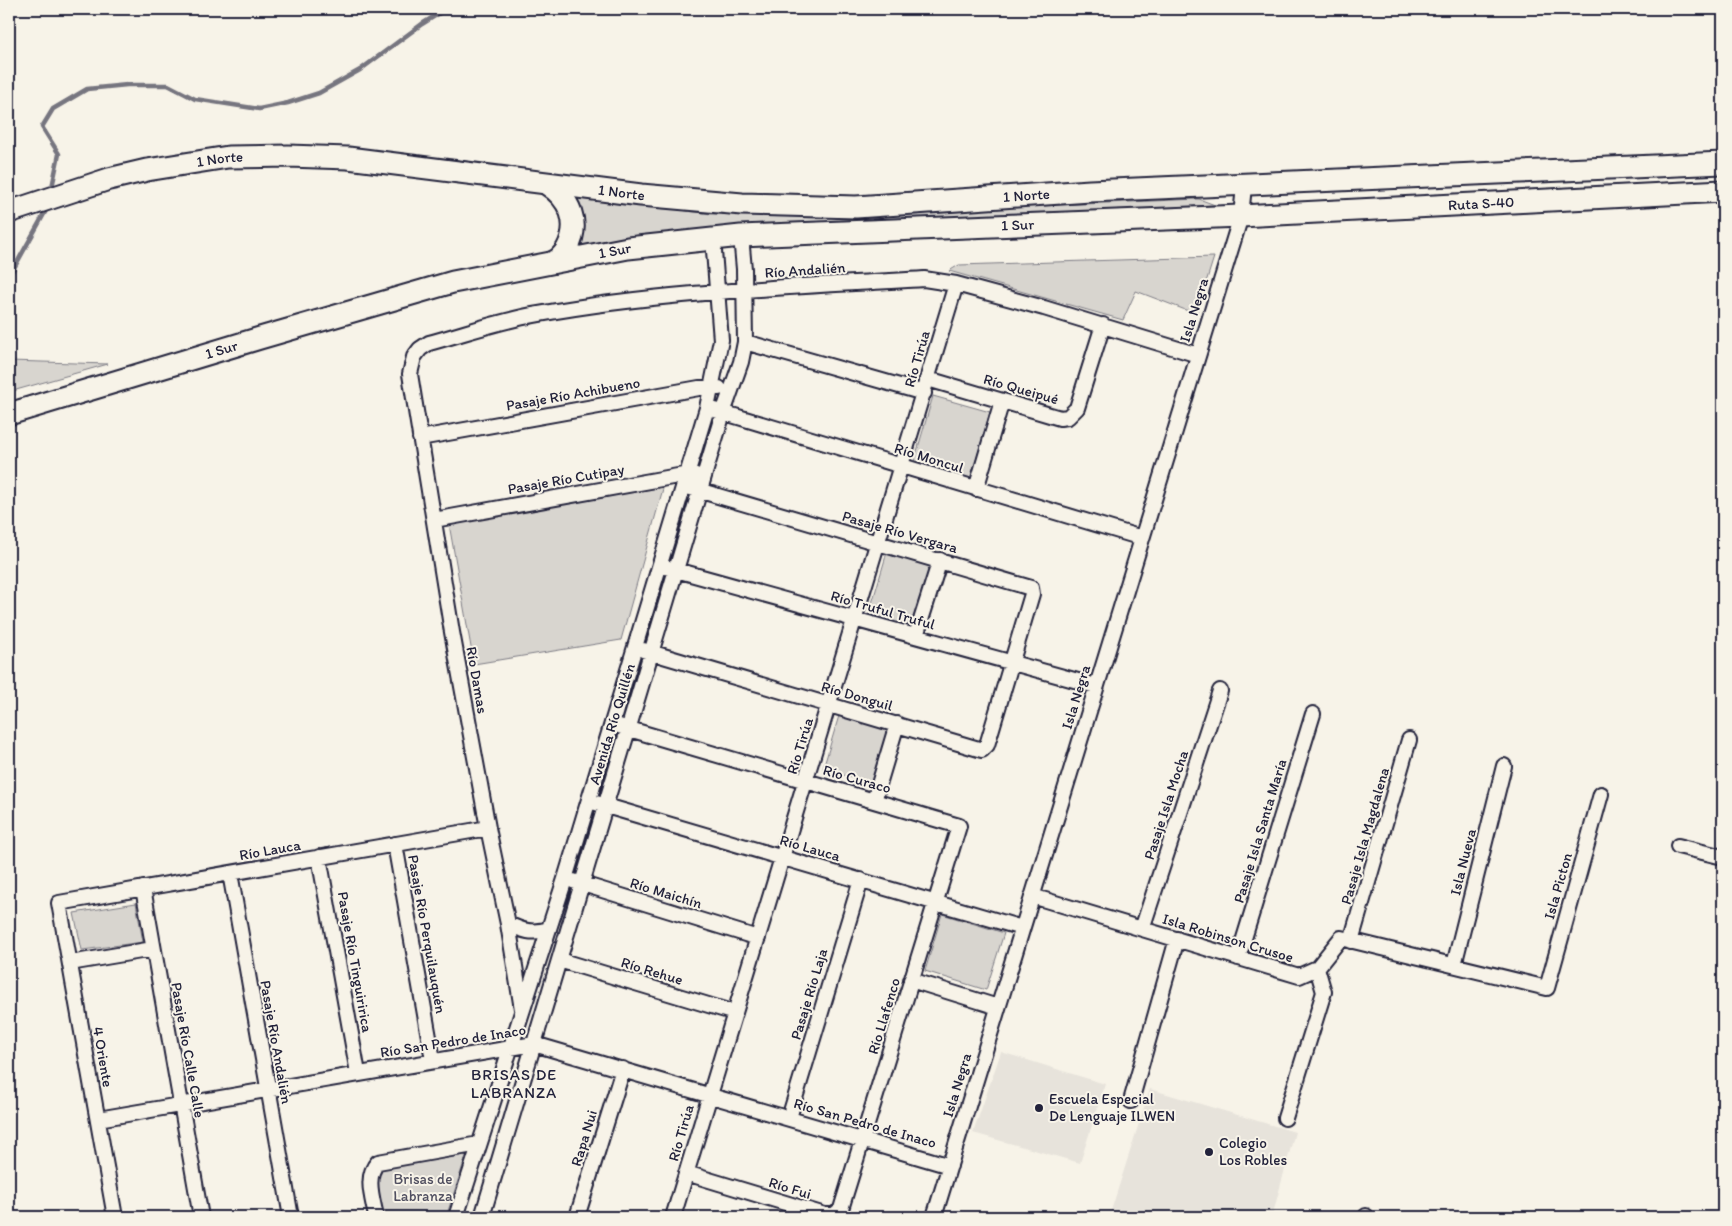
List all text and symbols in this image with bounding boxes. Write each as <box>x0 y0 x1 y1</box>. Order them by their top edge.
street label: 1 Norte <box>195 148 243 171</box>
street label: 1 Norte <box>597 181 645 204</box>
street label: 1 Norte <box>1002 185 1050 206</box>
street label: Ruta S-40 <box>1447 193 1515 214</box>
street label: 1 Sur <box>1001 215 1035 235</box>
street label: 1 Sur <box>597 239 632 263</box>
street label: Río Andalién <box>764 258 847 282</box>
street label: Isla Negra <box>1176 275 1212 344</box>
street label: Río Tirúa <box>900 328 934 389</box>
street label: 1 Sur <box>203 336 240 363</box>
street label: Río Queipué <box>981 370 1061 408</box>
street label: Pasaje Río Achibueno <box>505 373 641 415</box>
street label: Río Moncul <box>892 439 967 477</box>
street label: Pasaje Río Cutipay <box>506 460 626 498</box>
street label: Pasaje Río Vergara <box>840 507 960 557</box>
street label: Río Truful Truful <box>829 586 938 634</box>
street label: Río Damas <box>462 645 492 715</box>
street label: Avenida Río Quillén <box>585 661 639 787</box>
street label: Isla Negra <box>1058 662 1094 731</box>
street label: Río Donguil <box>819 677 896 715</box>
street label: Río Tirúa <box>783 715 817 776</box>
street label: Pasaje Isla Mocha <box>1140 748 1192 862</box>
street label: Pasaje Isla Santa María <box>1230 756 1291 905</box>
street label: Río Curaco <box>821 761 893 797</box>
street label: Pasaje Isla Magdalena <box>1337 765 1393 907</box>
street label: Isla Nueva <box>1446 827 1480 897</box>
street label: Río Lauca <box>778 831 843 865</box>
street label: Río Lauca <box>238 836 302 864</box>
street label: Isla Picton <box>1540 851 1576 921</box>
street label: Pasaje Río Perquilauquén <box>404 853 450 1015</box>
street label: Río Maichín <box>628 874 705 913</box>
street label: Pasaje Río Tinguiririca <box>334 890 376 1034</box>
street label: Isla Robinson Crusoe <box>1160 910 1296 966</box>
street label: Pasaje Río Laja <box>787 946 832 1042</box>
street label: Río Rehue <box>619 953 685 989</box>
street label: Río Llafenco <box>864 975 904 1057</box>
street label: Pasaje Río Andalién <box>256 979 296 1106</box>
street label: Pasaje Río Calle Calle <box>167 981 209 1119</box>
street label: Río San Pedro de Inaco <box>379 1021 527 1061</box>
street label: 4 Oriente <box>89 1025 117 1089</box>
street label: Isla Negra <box>939 1050 975 1119</box>
district label: BRISAS DE LABRANZA <box>471 1065 557 1102</box>
place label: Escuela Especial De Lenguaje ILWEN <box>1049 1090 1175 1125</box>
street label: Río San Pedro de Inaco <box>792 1094 938 1152</box>
street label: Río Tirúa <box>664 1102 698 1163</box>
marker: Escuela Especial De Lenguaje ILWEN <box>1033 1102 1045 1114</box>
street label: Rapa Nui <box>567 1108 601 1168</box>
place label: Colegio Los Robles <box>1219 1134 1288 1169</box>
marker: Colegio Los Robles <box>1203 1146 1215 1158</box>
park label: Brisas de Labranza <box>393 1170 453 1205</box>
street label: Río Fui <box>766 1173 814 1203</box>

